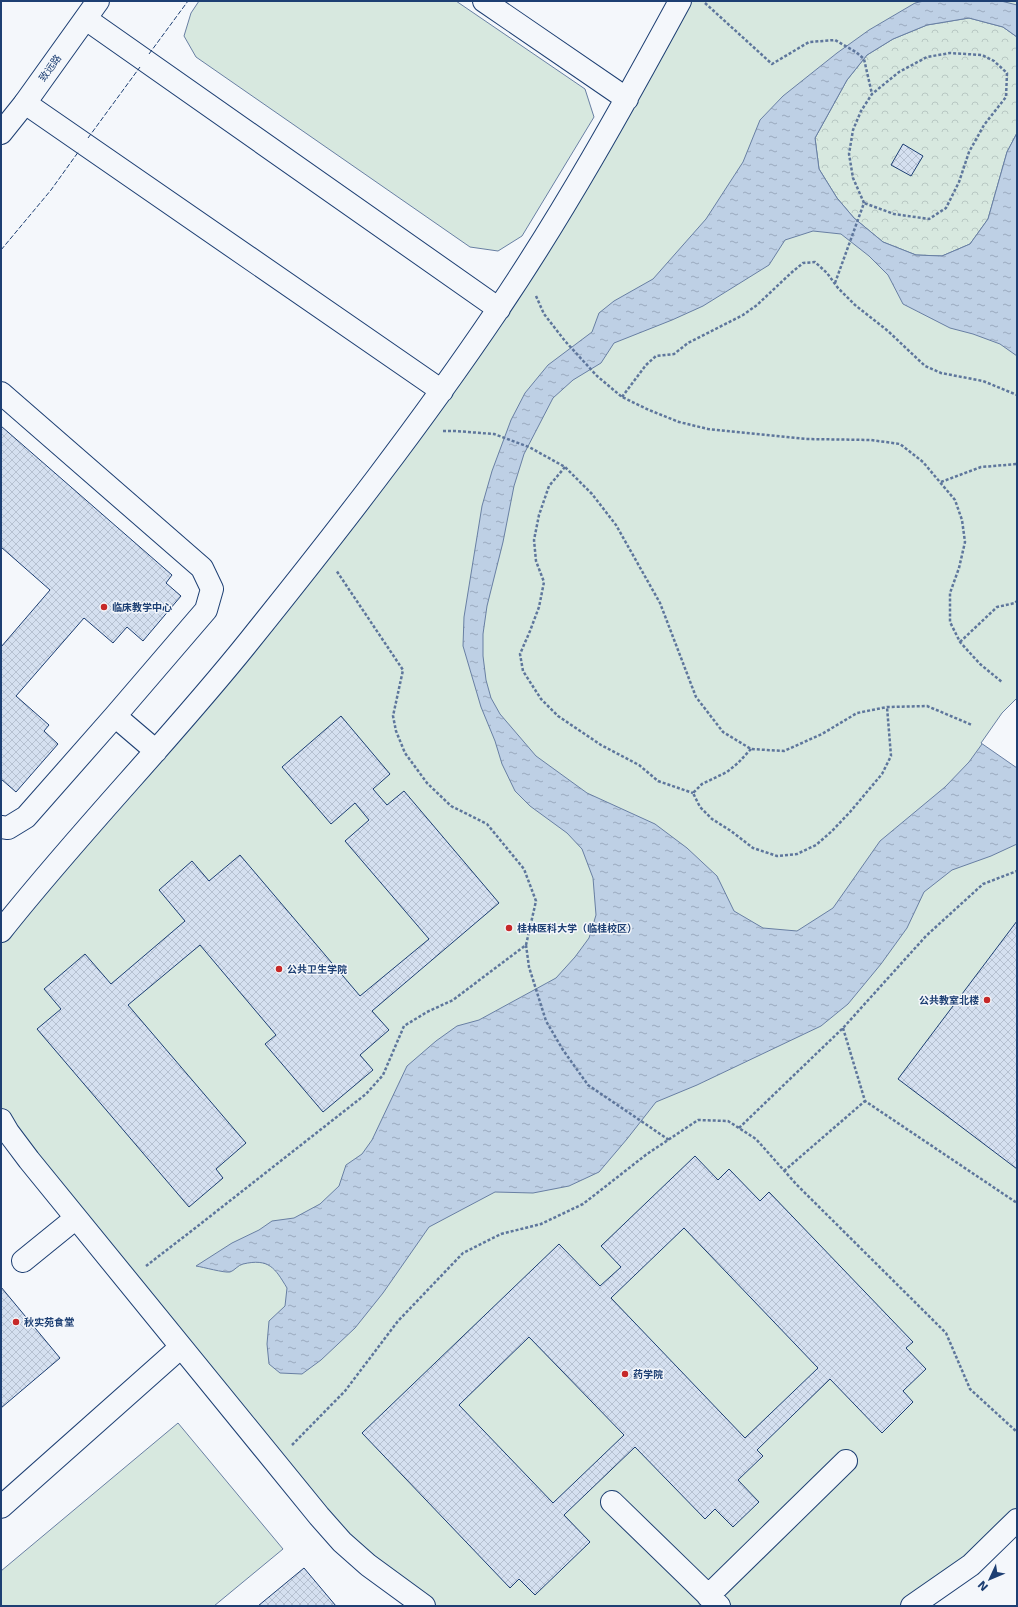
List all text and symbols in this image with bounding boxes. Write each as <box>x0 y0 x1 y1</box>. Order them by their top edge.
street label: 致远路 <box>37 53 63 83</box>
place label: 临床教学中心 <box>112 601 172 613</box>
marker: 临床教学中心 <box>99 602 109 612</box>
place label: 桂林医科大学（临桂校区） <box>517 922 637 934</box>
marker: 桂林医科大学（临桂校区） <box>504 923 514 933</box>
marker: 公共卫生学院 <box>274 964 284 974</box>
place label: 公共卫生学院 <box>287 964 347 975</box>
place label: 公共教室北楼 <box>919 995 979 1006</box>
marker: 公共教室北楼 <box>982 995 992 1005</box>
marker: 秋实苑食堂 <box>11 1317 21 1327</box>
place label: 秋实苑食堂 <box>24 1317 74 1328</box>
marker: 药学院 <box>620 1369 630 1379</box>
place label: 药学院 <box>633 1369 663 1380</box>
north arrow <box>970 1559 1010 1599</box>
text: N <box>975 1578 991 1593</box>

